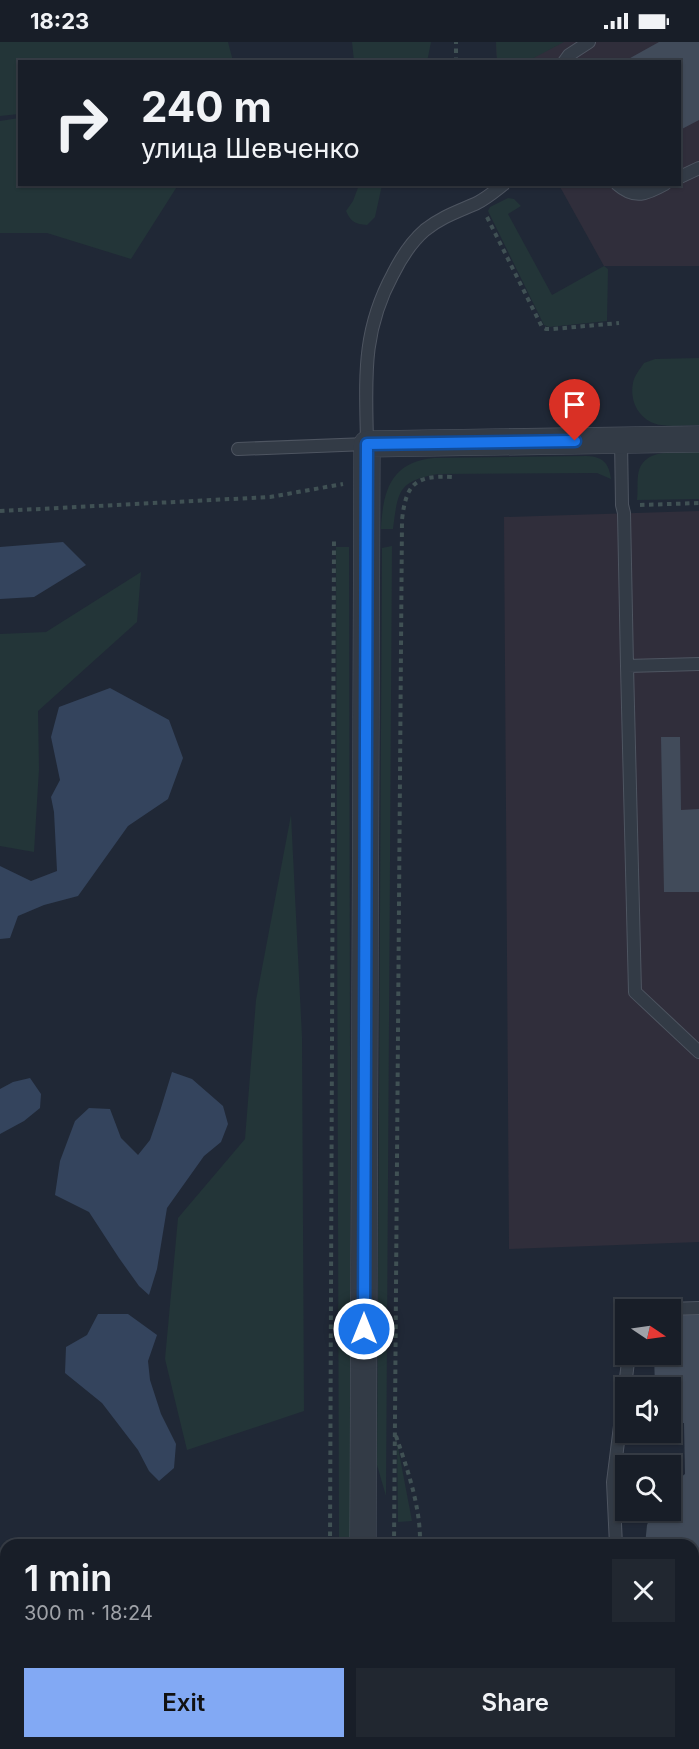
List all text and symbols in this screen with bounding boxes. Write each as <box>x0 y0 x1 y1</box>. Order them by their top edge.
text: 18:23 <box>30 8 89 34</box>
text: 240 m <box>141 81 272 132</box>
icon: right <box>42 84 120 162</box>
text: улица Шевченко <box>141 132 360 165</box>
pin <box>549 379 600 441</box>
icon: arrive <box>558 388 591 421</box>
position arrow <box>332 1297 396 1361</box>
north arrow <box>615 1299 681 1365</box>
map controls <box>615 1299 681 1521</box>
button: sound <box>615 1377 681 1443</box>
button: search <box>615 1455 681 1521</box>
text: 1 min <box>24 1556 112 1600</box>
button: close <box>612 1559 675 1622</box>
text: 300 m · 18:24 <box>24 1601 153 1625</box>
button: Exit <box>24 1668 344 1737</box>
button: Share <box>356 1668 675 1737</box>

